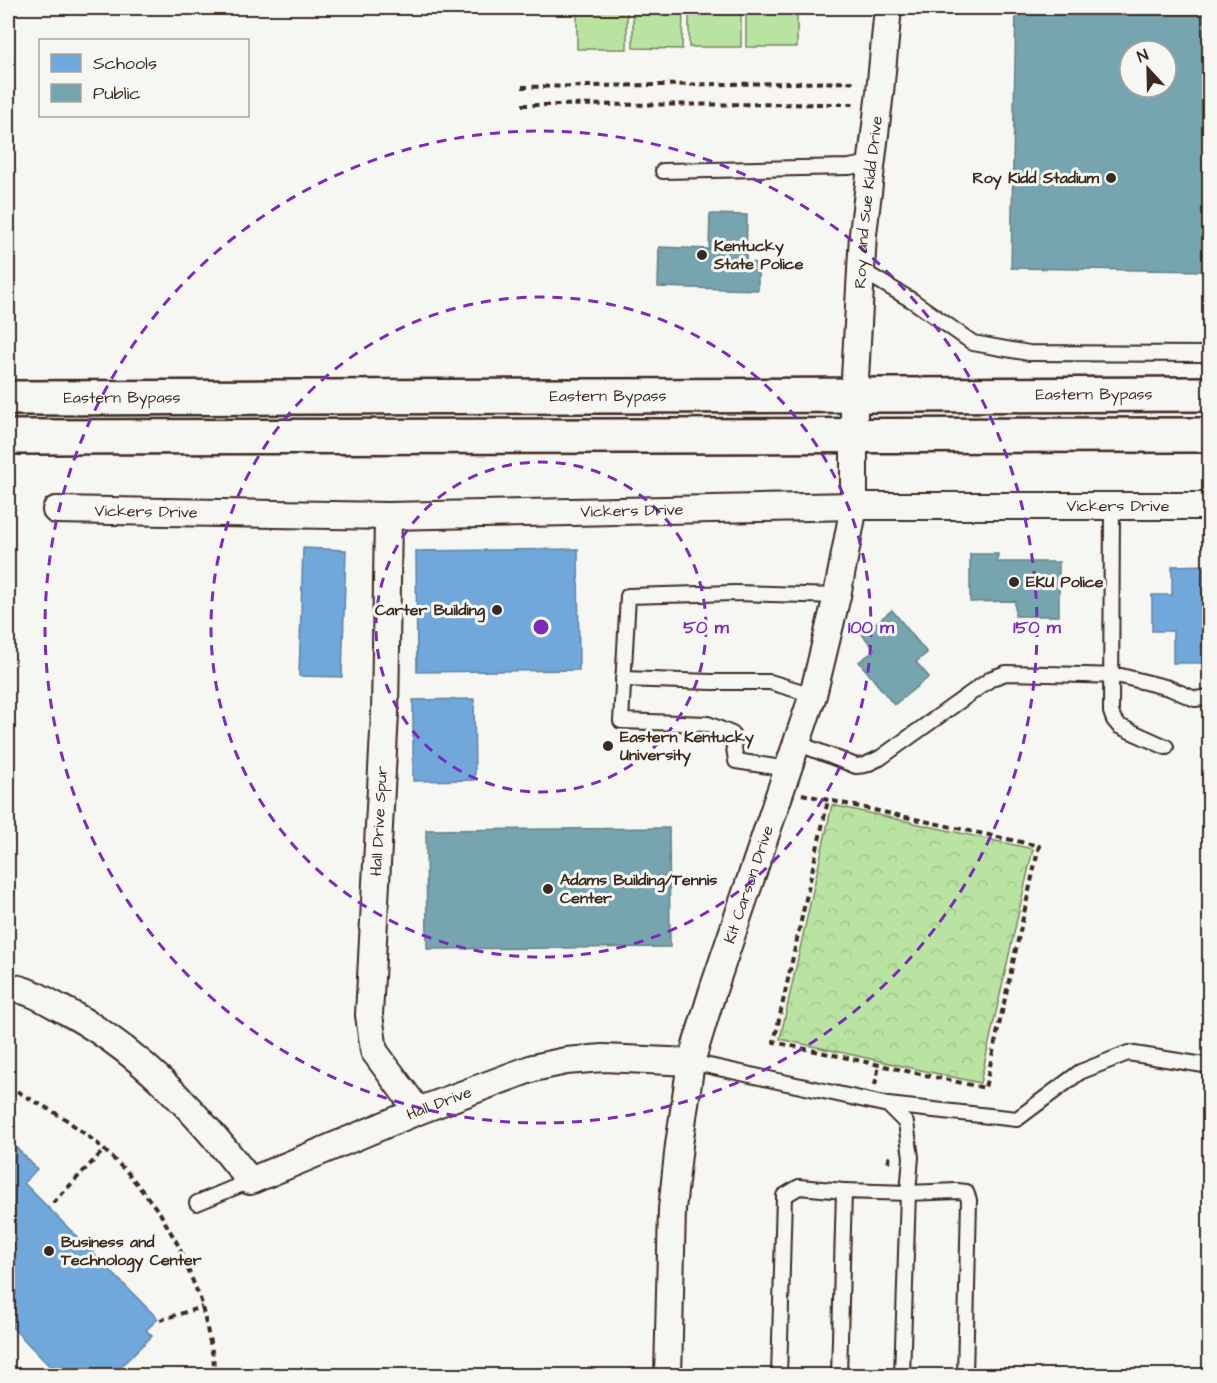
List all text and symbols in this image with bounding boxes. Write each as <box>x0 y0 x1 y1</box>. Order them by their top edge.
legend <box>39 39 249 117</box>
north arrow <box>1118 39 1178 99</box>
text: N <box>1134 44 1152 68</box>
text: Schools <box>93 51 157 76</box>
text: Public <box>93 81 141 106</box>
street label: Roy and Sue Kidd Drive <box>849 114 888 289</box>
place label: Roy Kidd Stadium <box>972 167 1100 190</box>
marker: Roy Kidd Stadium <box>1104 171 1118 185</box>
place label: Kentucky State Police <box>713 235 804 275</box>
marker: Kentucky State Police <box>695 248 709 262</box>
street label: Eastern Bypass <box>1035 383 1153 406</box>
street label: Eastern Bypass <box>549 385 667 408</box>
street label: Eastern Bypass <box>63 386 181 410</box>
street label: Vickers Drive <box>1066 495 1170 517</box>
street label: Vickers Drive <box>580 499 684 523</box>
street label: Vickers Drive <box>94 500 198 524</box>
place label: EKU Police <box>1026 571 1104 593</box>
marker: EKU Police <box>1007 575 1021 589</box>
place label: Carter Building <box>375 599 486 623</box>
marker: Carter Building <box>490 603 504 617</box>
text: 50 m <box>683 615 730 640</box>
text: 100 m <box>848 615 895 640</box>
text: 150 m <box>1013 615 1062 640</box>
centre of rings <box>531 617 551 637</box>
place label: Eastern Kentucky University <box>620 726 754 767</box>
marker: Eastern Kentucky University <box>601 739 615 753</box>
street label: Hall Drive Spur <box>365 765 393 877</box>
street label: Kit Carson Drive <box>719 822 779 946</box>
place label: Adams Building/Tennis Center <box>560 869 717 909</box>
marker: Adams Building/Tennis Center <box>541 882 555 896</box>
street label: Hall Drive <box>403 1081 475 1126</box>
place label: Business and Technology Center <box>60 1231 202 1273</box>
marker: Business and Technology Center <box>42 1244 56 1258</box>

